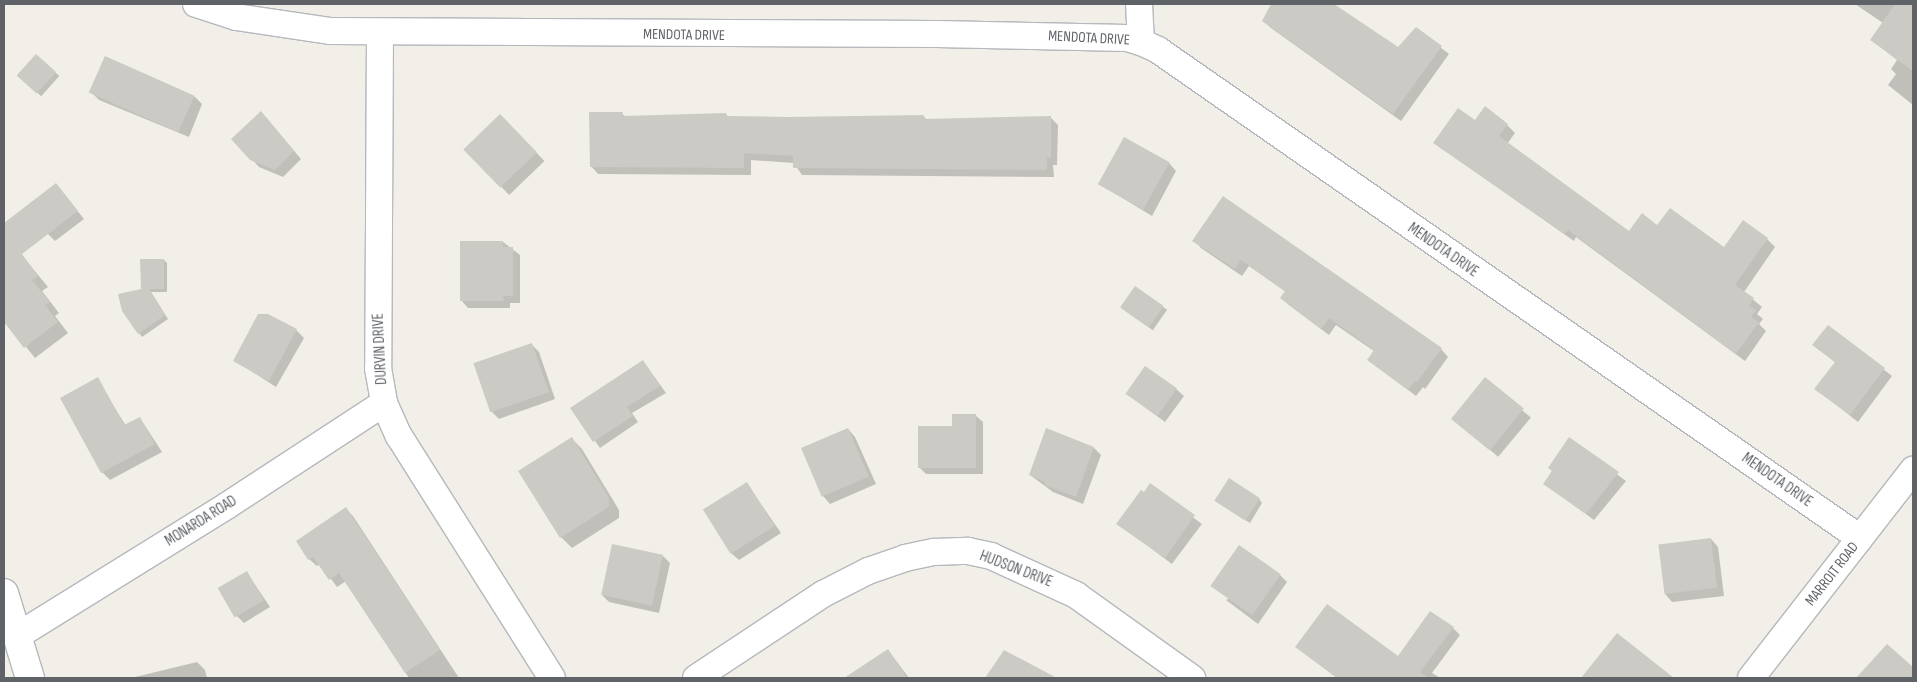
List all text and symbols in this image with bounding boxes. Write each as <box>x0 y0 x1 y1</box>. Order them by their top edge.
street label: MENDOTA DRIVE <box>643 25 725 45</box>
street label: MENDOTA DRIVE <box>1048 27 1130 49</box>
street label: MENDOTA DRIVE <box>1404 219 1482 281</box>
street label: DURVIN DRIVE <box>369 313 391 385</box>
street label: MENDOTA DRIVE <box>1738 449 1816 511</box>
street label: MONARDA ROAD <box>162 492 240 550</box>
street label: MARROIT ROAD <box>1802 539 1862 609</box>
street label: HUDSON DRIVE <box>977 547 1055 591</box>

